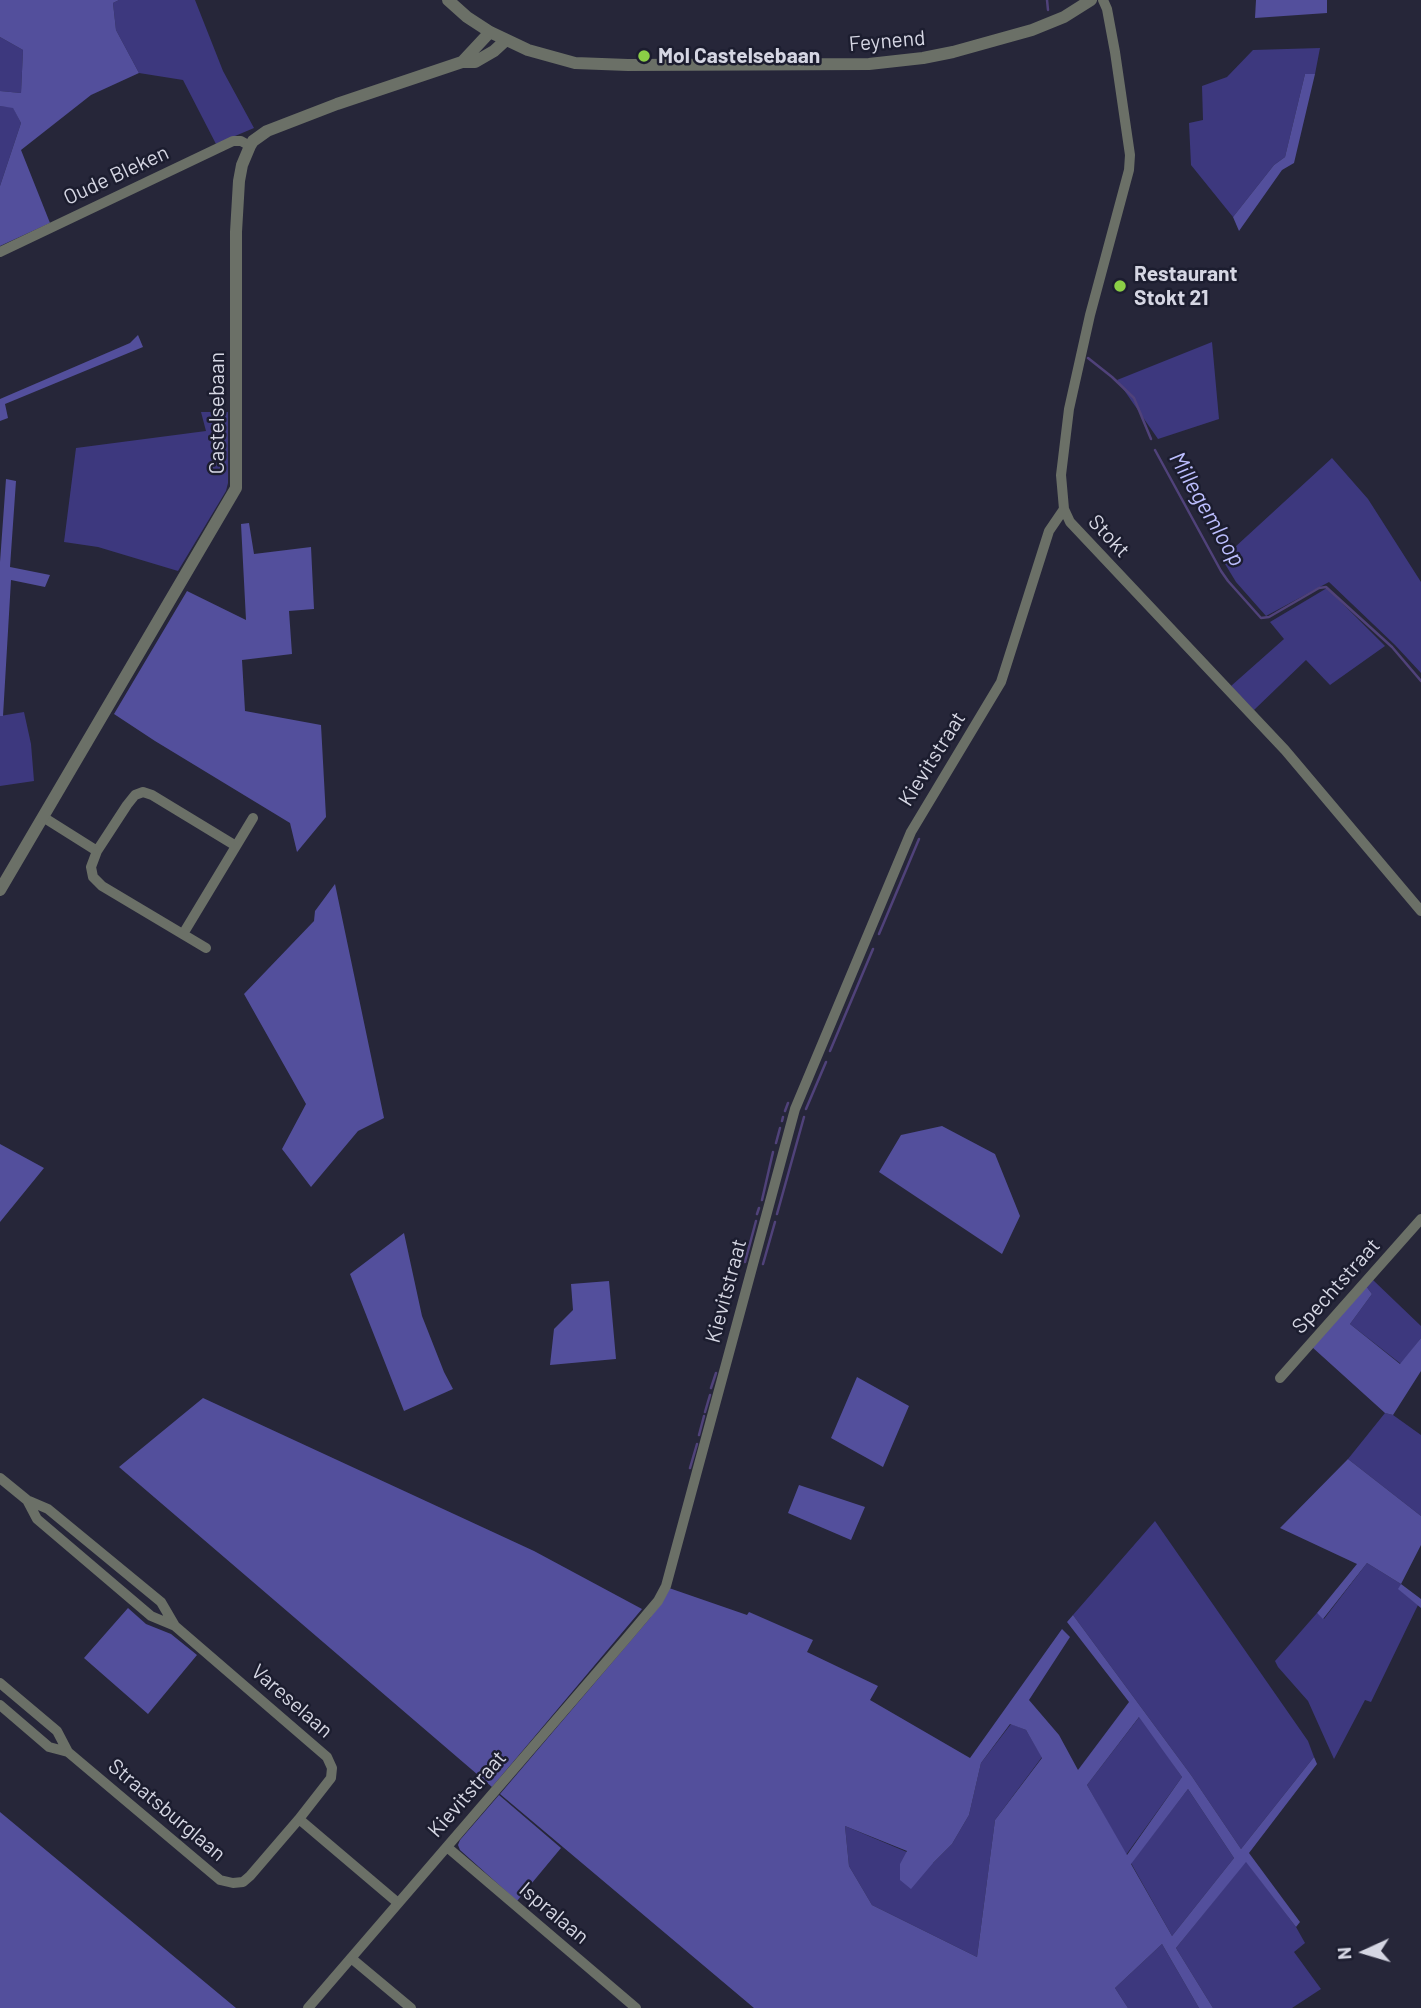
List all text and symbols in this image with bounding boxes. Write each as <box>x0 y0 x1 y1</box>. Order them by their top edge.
street label: Feynend <box>848 25 926 57</box>
place label: Mol Castelsebaan <box>658 43 820 69</box>
marker: Mol Castelsebaan <box>636 48 652 64</box>
street label: Oude Bleken <box>59 140 173 210</box>
place label: Restaurant Stokt 21 <box>1134 261 1238 311</box>
marker: Restaurant Stokt 21 <box>1112 278 1128 294</box>
street label: Castelsebaan <box>204 352 230 474</box>
water label: Millegemloop <box>1163 447 1251 571</box>
street label: Stokt <box>1083 509 1135 563</box>
street label: Kievitstraat <box>893 707 971 811</box>
street label: Spechtstraat <box>1287 1233 1385 1339</box>
street label: Kievitstraat <box>700 1236 752 1346</box>
street label: Vareselaan <box>246 1659 338 1743</box>
street label: Kievitstraat <box>423 1746 511 1842</box>
street label: Straatsburglaan <box>103 1754 231 1866</box>
street label: Ispralaan <box>514 1877 594 1949</box>
north arrow <box>1330 1917 1400 1987</box>
text: N <box>1332 1946 1355 1961</box>

